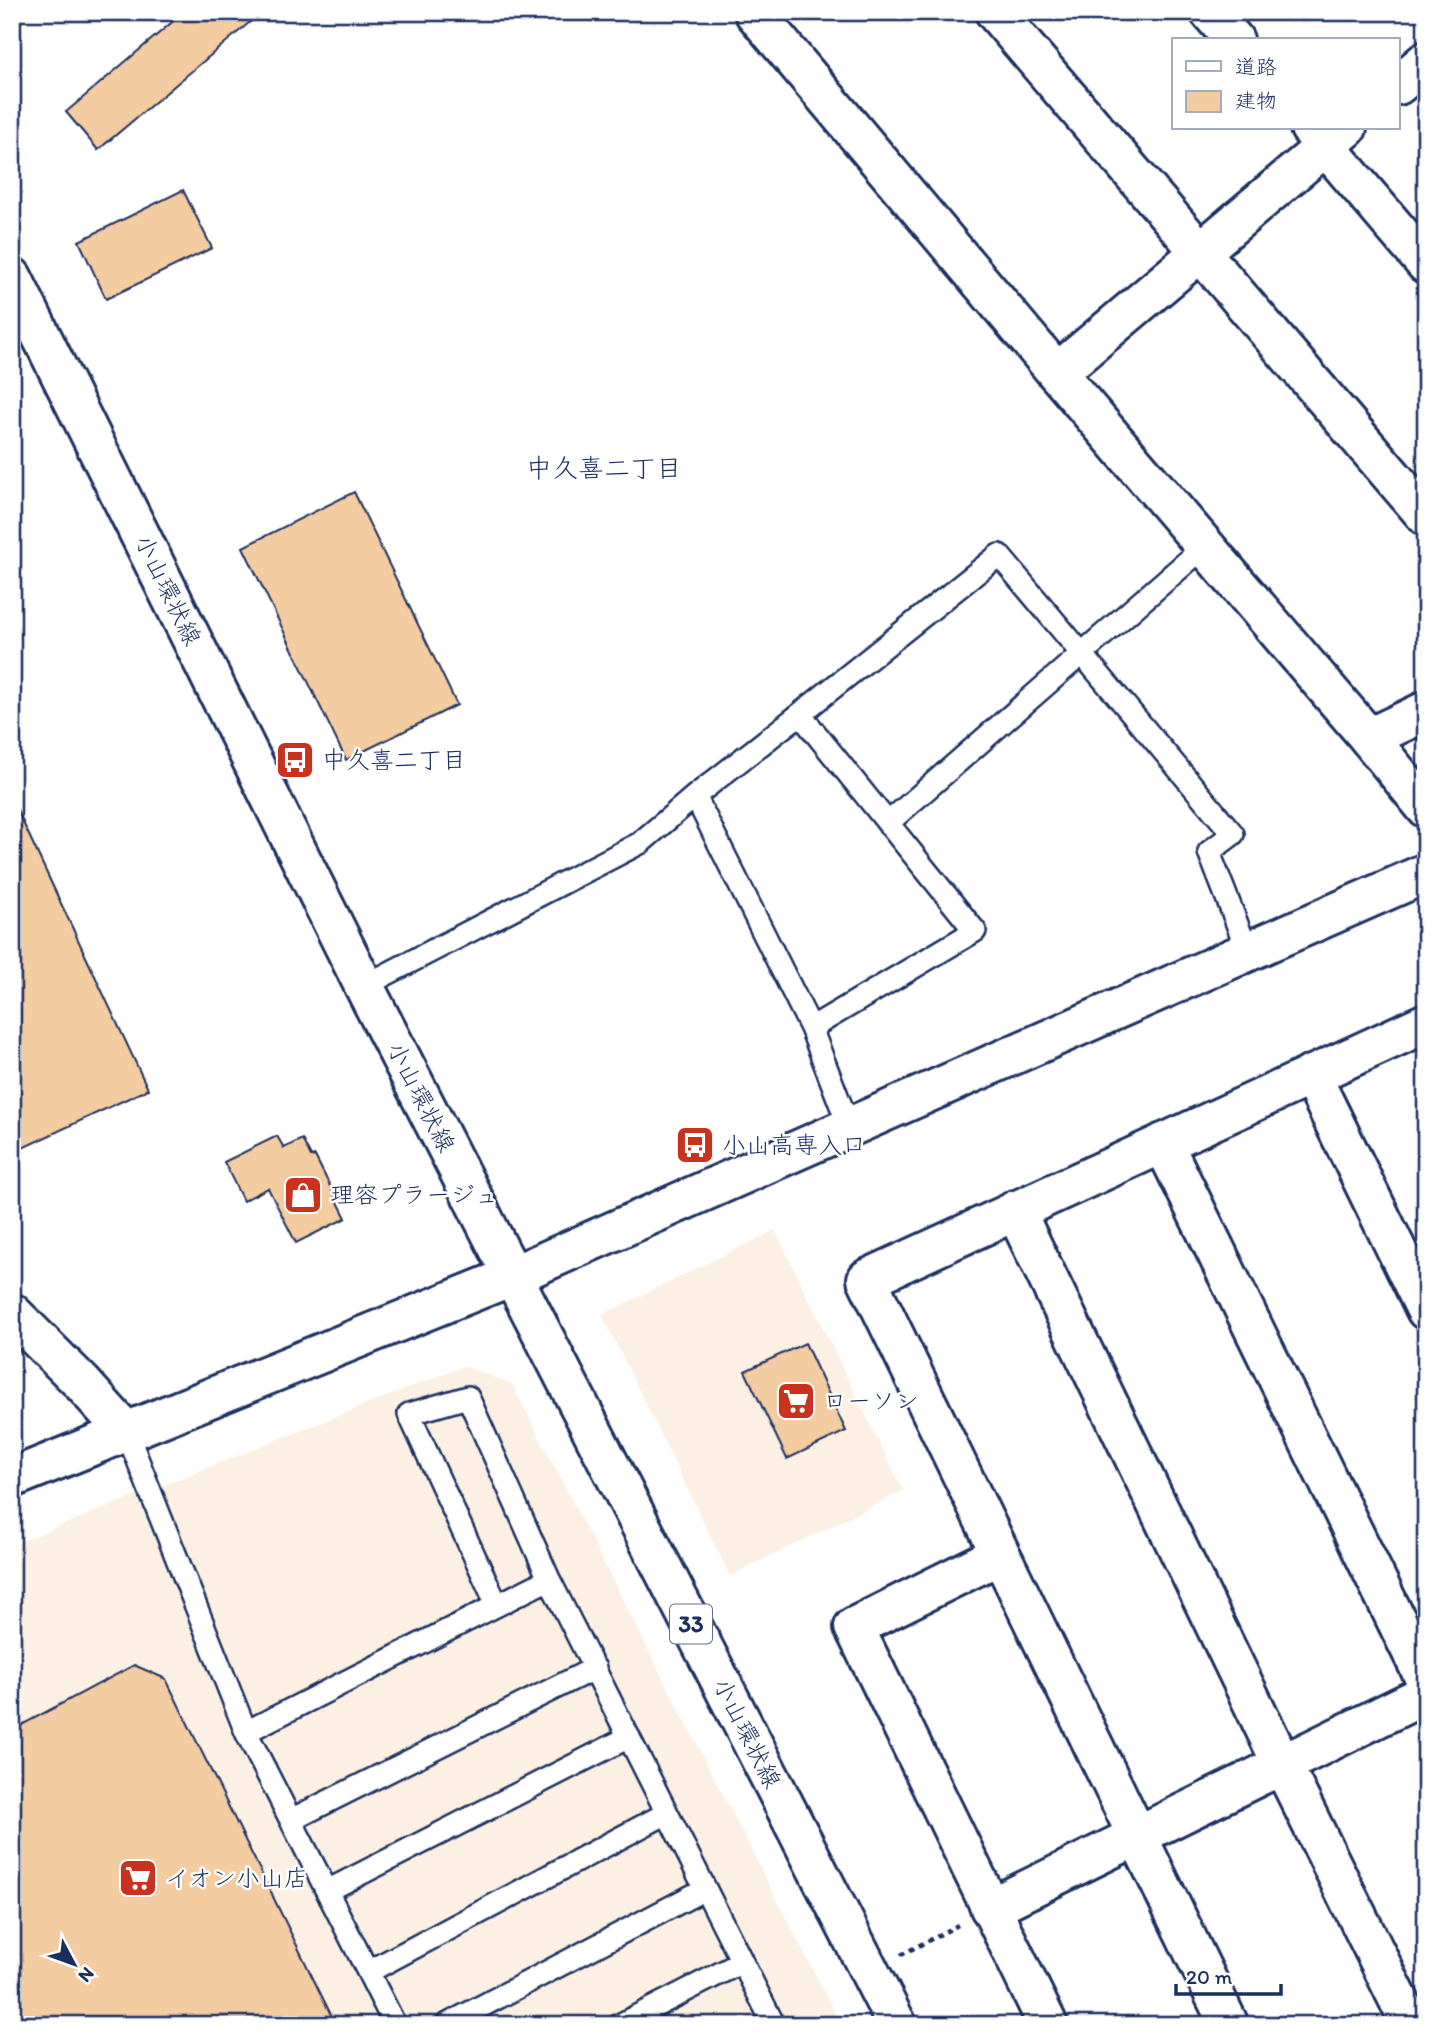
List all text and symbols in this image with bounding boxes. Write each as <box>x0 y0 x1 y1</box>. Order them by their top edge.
legend <box>1172 38 1400 130</box>
text: 道路 <box>1235 54 1277 79</box>
text: 建物 <box>1235 88 1277 113</box>
district label: 中久喜二丁目 <box>526 452 682 484</box>
street label: 小山環状線 <box>129 529 208 650</box>
bus stop icon: 中久喜二丁目 <box>274 739 316 781</box>
place label: 中久喜二丁目 <box>322 745 466 774</box>
street label: 小山環状線 <box>381 1037 462 1157</box>
bus stop icon: 小山高専入口 <box>674 1124 716 1166</box>
place label: 小山高専入口 <box>722 1130 866 1159</box>
shop icon: 理容プラージュ <box>282 1174 324 1216</box>
place label: 理容プラージュ <box>330 1180 498 1209</box>
supermarket icon: ローソン <box>775 1380 817 1422</box>
place label: ローソン <box>823 1386 919 1415</box>
road number: 33 <box>670 1604 712 1644</box>
street label: 小山環状線 <box>707 1673 788 1793</box>
supermarket icon: イオン小山店 <box>117 1857 159 1899</box>
place label: イオン小山店 <box>165 1863 308 1892</box>
north arrow <box>38 1928 108 1998</box>
scale bar <box>1176 1953 1280 1997</box>
text: N <box>74 1962 99 1987</box>
text: 20 m <box>1186 1964 1233 1989</box>

